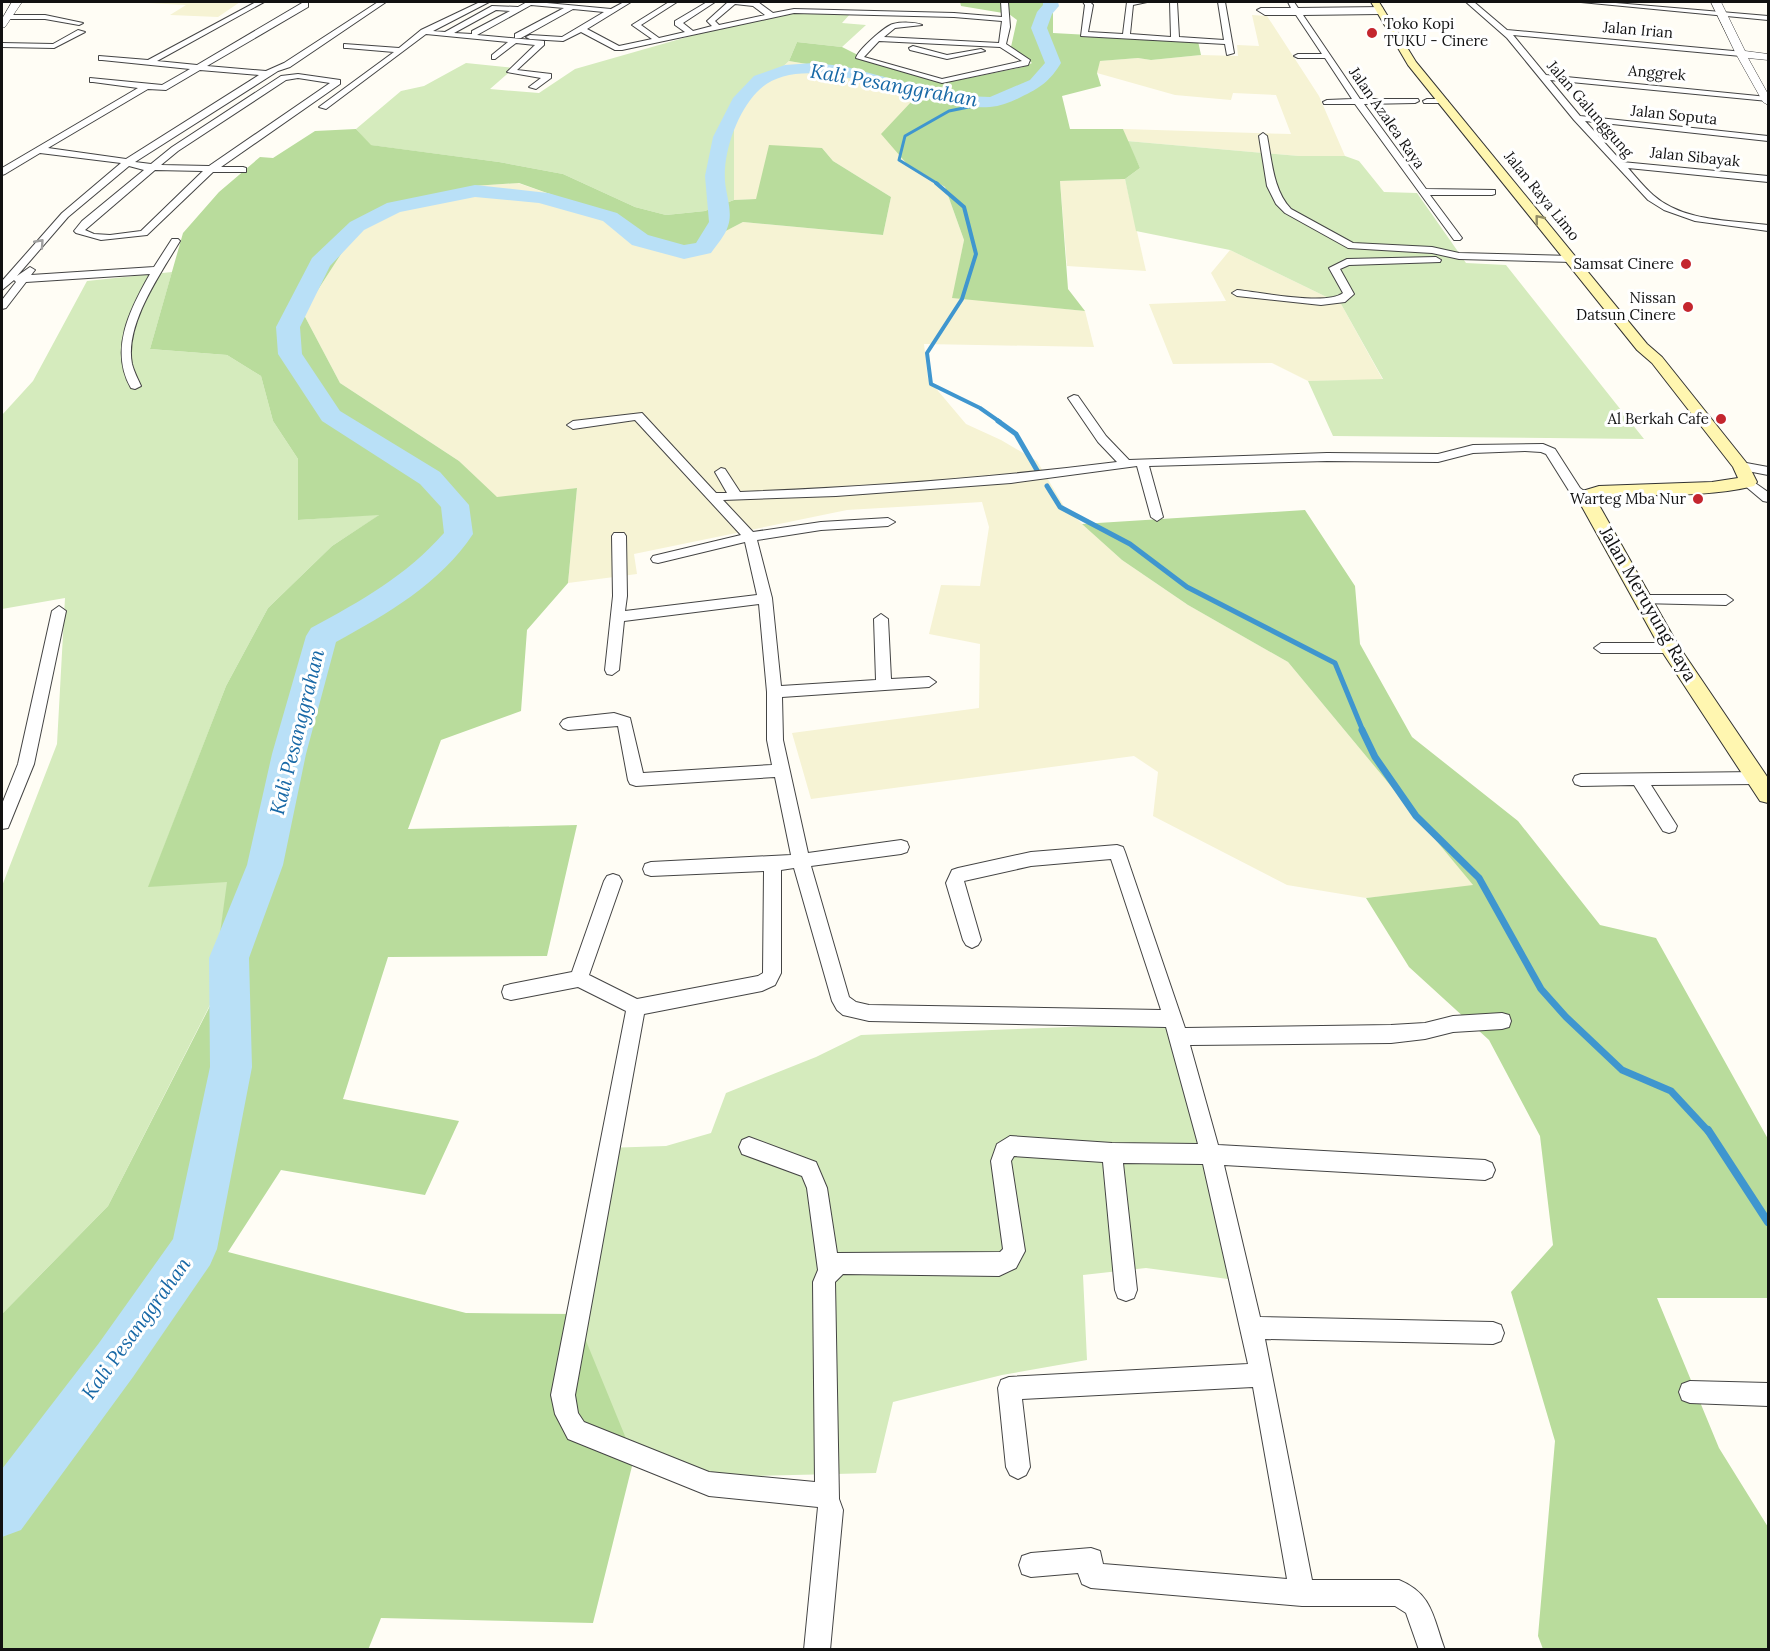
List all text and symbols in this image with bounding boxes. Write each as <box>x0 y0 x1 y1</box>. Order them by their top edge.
place label: Toko Kopi TUKU - Cinere <box>1384 14 1488 50</box>
street label: Jalan Irian <box>1601 17 1674 42</box>
marker: Toko Kopi TUKU - Cinere <box>1365 26 1379 40</box>
street label: Jalan Galunggung <box>1542 56 1638 162</box>
water label: Kali Pesanggrahan <box>808 57 981 112</box>
street label: Anggrek <box>1626 60 1687 84</box>
street label: Jalan Azalea Raya <box>1345 62 1430 172</box>
street label: Jalan Soputa <box>1629 100 1718 129</box>
street label: Jalan Sibayak <box>1648 142 1741 171</box>
street label: Jalan Raya Limo <box>1500 146 1584 244</box>
one-way arrow <box>1535 214 1546 225</box>
one-way arrow <box>33 239 44 250</box>
place label: Samsat Cinere <box>1574 254 1674 273</box>
marker: Samsat Cinere <box>1679 257 1693 271</box>
place label: Nissan Datsun Cinere <box>1576 288 1676 324</box>
marker: Nissan Datsun Cinere <box>1681 300 1695 314</box>
place label: Al Berkah Cafe <box>1607 409 1709 428</box>
marker: Al Berkah Cafe <box>1714 412 1728 426</box>
place label: Warteg Mba Nur <box>1570 489 1687 508</box>
marker: Warteg Mba Nur <box>1691 492 1705 506</box>
street label: Jalan Meruyung Raya <box>1594 521 1702 685</box>
water label: Kali Pesanggrahan <box>264 646 329 817</box>
water label: Kali Pesanggrahan <box>76 1251 196 1404</box>

